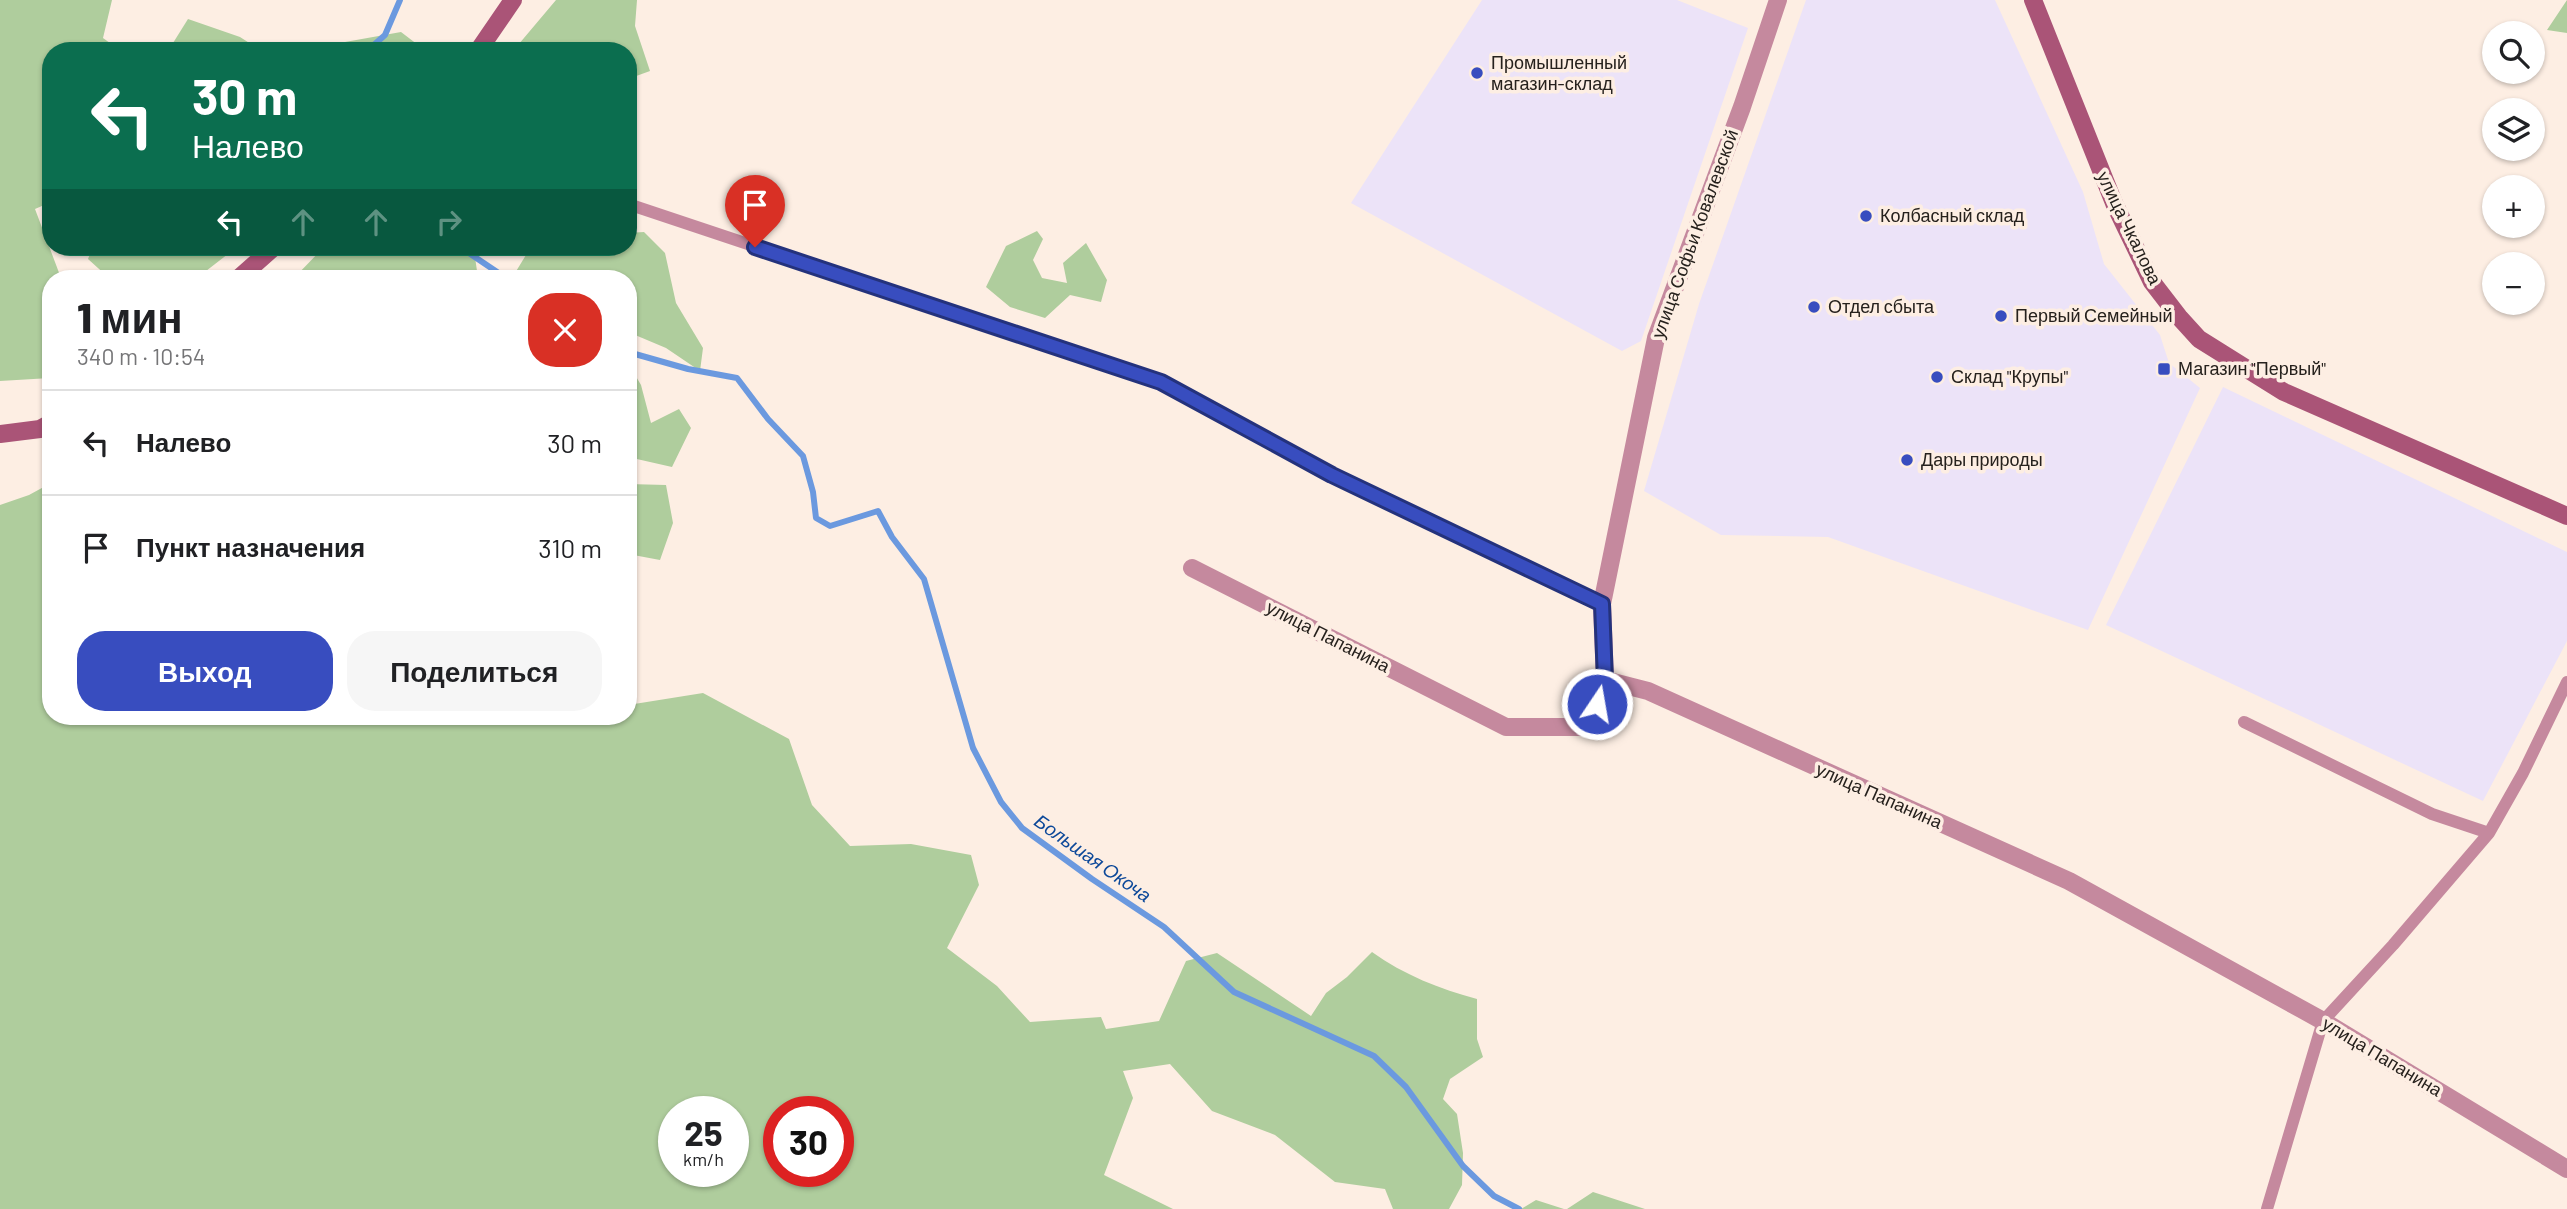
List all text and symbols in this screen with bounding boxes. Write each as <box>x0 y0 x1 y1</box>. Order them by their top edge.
map controls <box>2482 21 2545 315</box>
button: search <box>2482 21 2545 84</box>
place label: Промышленный магазин-склад <box>1491 51 1627 94</box>
marker: Промышленный магазин-склад <box>1469 65 1485 81</box>
text: 30 m <box>192 66 297 125</box>
icon: left <box>77 70 168 161</box>
button: layers <box>2482 98 2545 161</box>
text: Налево <box>192 126 304 164</box>
street label: улица Софьи Ковалевской <box>1646 126 1742 341</box>
street label: улица Чкалова <box>2093 167 2167 289</box>
pin <box>725 175 785 247</box>
button: + <box>2482 175 2545 238</box>
icon: arrive <box>736 186 774 224</box>
icon: left <box>211 203 249 241</box>
icon: ahead <box>284 203 322 241</box>
icon: ahead <box>357 203 395 241</box>
icon: right <box>430 203 468 241</box>
place label: Колбасный склад <box>1880 204 2025 226</box>
marker: Колбасный склад <box>1858 208 1874 224</box>
button: − <box>2482 252 2545 315</box>
text: 1 мин <box>77 291 183 341</box>
button: close <box>528 293 602 367</box>
place label: Отдел сбыта <box>1828 295 1935 317</box>
marker: Отдел сбыта <box>1806 299 1822 315</box>
place label: Первый Семейный <box>2015 304 2173 326</box>
marker: Первый Семейный <box>1993 308 2009 324</box>
text: 340 m · 10:54 <box>77 342 206 370</box>
place label: Магазин "Первый" <box>2178 357 2326 379</box>
marker: Магазин "Первый" <box>2156 361 2172 377</box>
place label: Склад "Крупы" <box>1951 365 2068 387</box>
marker: Склад "Крупы" <box>1929 369 1945 385</box>
icon: left <box>77 424 115 462</box>
text: Налево <box>136 426 231 457</box>
text: 30 m <box>547 427 602 458</box>
place label: Дары природы <box>1921 448 2043 470</box>
marker: Дары природы <box>1899 452 1915 468</box>
icon: arrive <box>77 529 115 567</box>
text: Пункт назначения <box>136 531 365 562</box>
text: 310 m <box>538 532 602 563</box>
street label: улица Папанина <box>1263 595 1395 677</box>
button: Выход <box>77 631 333 711</box>
button: Поделиться <box>347 631 602 711</box>
position arrow <box>1560 667 1634 741</box>
street label: улица Папанина <box>1813 757 1947 833</box>
water label: Большая Окоча <box>1030 809 1156 906</box>
street label: улица Папанина <box>2319 1012 2447 1101</box>
speed limit sign: 30 <box>763 1096 854 1187</box>
text: 25 <box>684 1111 723 1153</box>
text: km/h <box>683 1148 724 1170</box>

